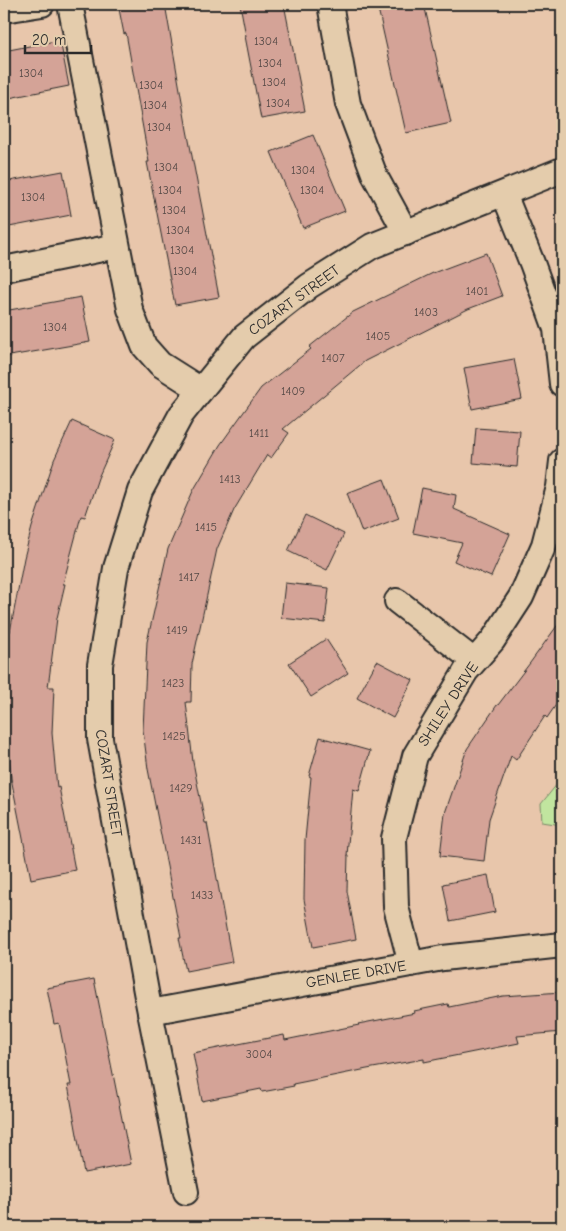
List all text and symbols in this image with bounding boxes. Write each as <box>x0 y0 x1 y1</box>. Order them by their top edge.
scale bar <box>25 22 91 54</box>
text: 20 m <box>32 31 66 49</box>
house number: 1304 <box>254 34 278 48</box>
house number: 1304 <box>258 56 282 70</box>
house number: 1304 <box>19 66 43 80</box>
house number: 1304 <box>262 75 286 89</box>
house number: 1304 <box>139 78 163 92</box>
house number: 1304 <box>266 96 290 110</box>
house number: 1304 <box>143 98 167 112</box>
house number: 1304 <box>147 120 171 134</box>
house number: 1304 <box>154 160 178 174</box>
house number: 1304 <box>291 163 315 177</box>
house number: 1304 <box>158 183 182 197</box>
house number: 1304 <box>300 183 324 197</box>
house number: 1304 <box>21 190 45 204</box>
house number: 1304 <box>162 203 186 217</box>
house number: 1304 <box>166 223 190 237</box>
house number: 1304 <box>170 243 194 257</box>
street label: COZART STREET <box>245 261 343 339</box>
house number: 1304 <box>173 264 197 278</box>
house number: 1401 <box>466 284 489 298</box>
house number: 1403 <box>414 305 438 319</box>
house number: 1304 <box>43 320 67 334</box>
house number: 1405 <box>366 329 390 343</box>
house number: 1407 <box>321 351 345 365</box>
house number: 1409 <box>281 384 305 398</box>
house number: 1411 <box>249 426 269 440</box>
house number: 1413 <box>219 472 241 486</box>
house number: 1415 <box>195 520 217 534</box>
house number: 1417 <box>179 570 200 584</box>
house number: 1419 <box>166 623 188 637</box>
street label: SHILEY DRIVE <box>414 659 482 749</box>
house number: 1423 <box>162 676 184 690</box>
street label: COZART STREET <box>92 728 126 838</box>
house number: 1425 <box>162 729 186 743</box>
house number: 1429 <box>169 781 193 795</box>
house number: 1431 <box>180 833 202 847</box>
house number: 1433 <box>191 888 213 902</box>
street label: GENLEE DRIVE <box>304 956 408 992</box>
house number: 3004 <box>246 1047 272 1061</box>

